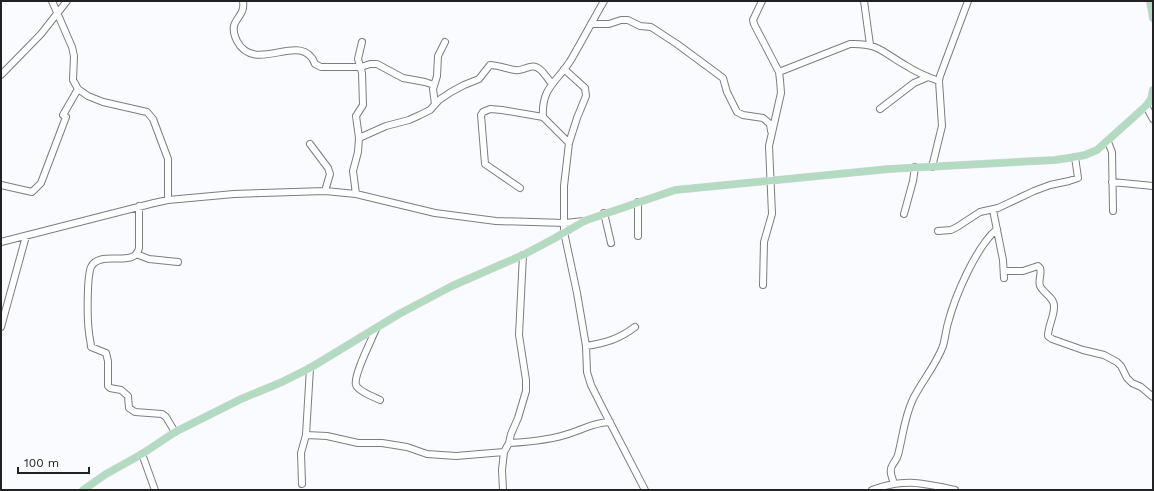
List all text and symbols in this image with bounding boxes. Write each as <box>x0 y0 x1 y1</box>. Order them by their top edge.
scale bar <box>18 449 89 475</box>
text: 100 m <box>24 456 59 470</box>

